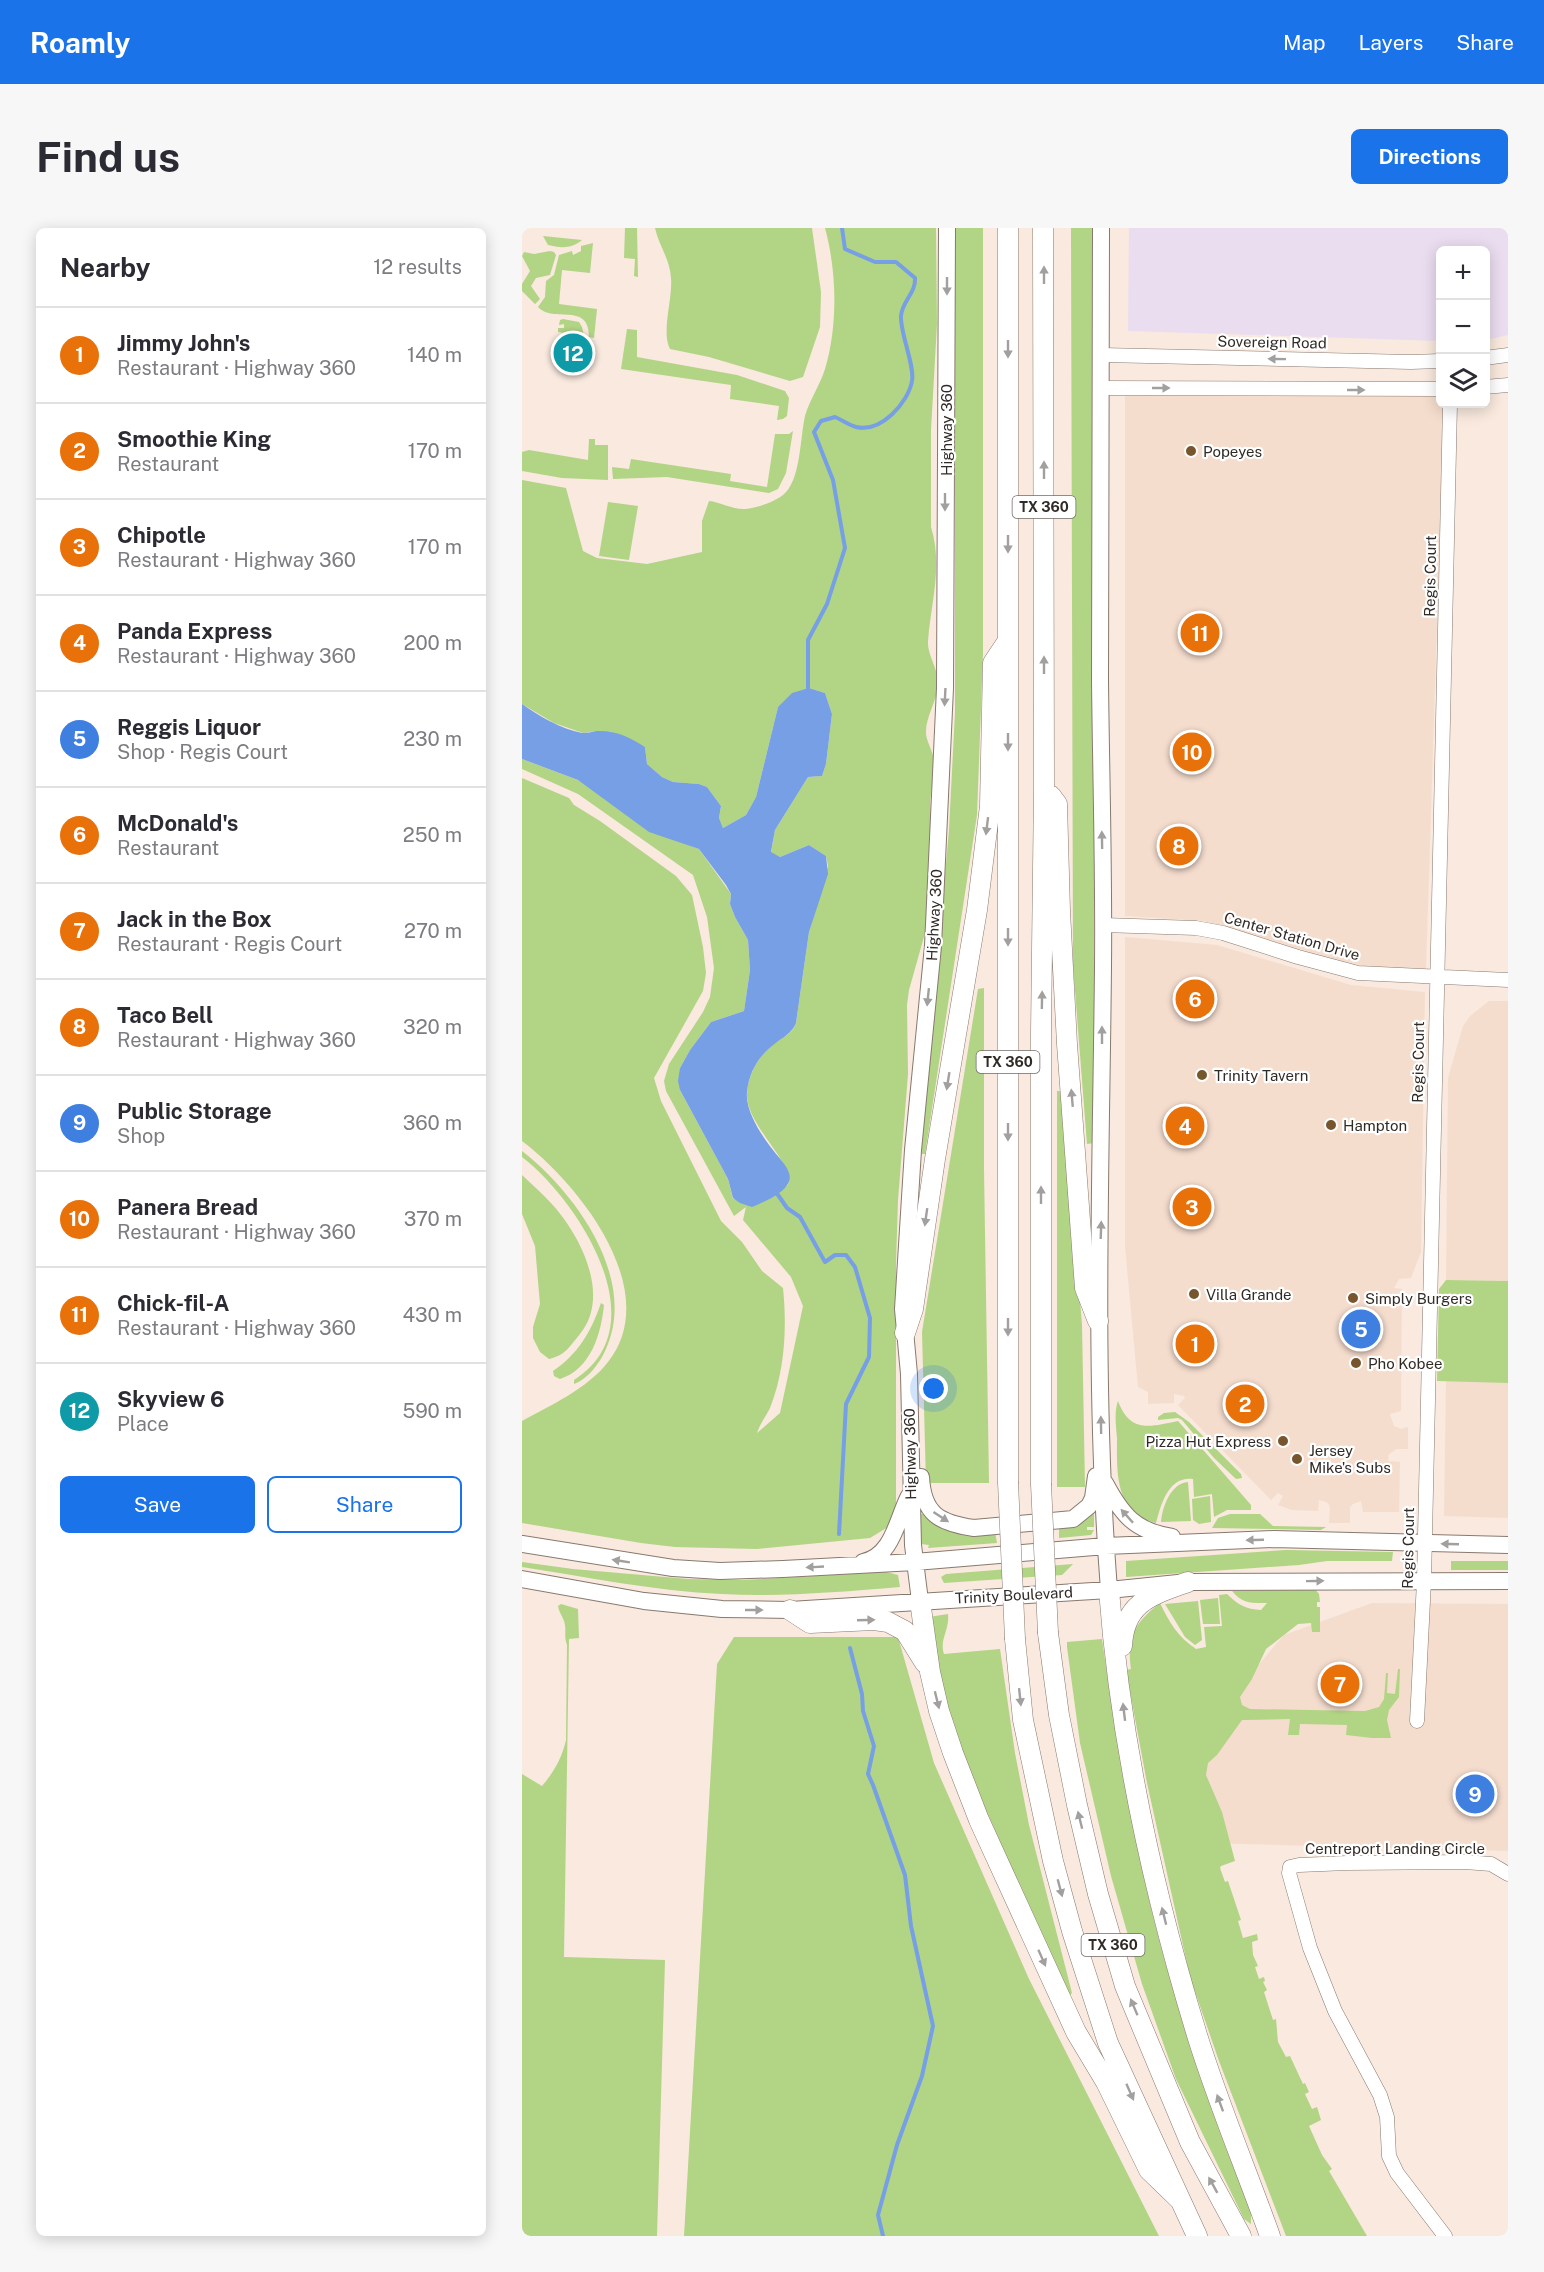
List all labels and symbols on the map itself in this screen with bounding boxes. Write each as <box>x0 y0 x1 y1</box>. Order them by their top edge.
one-way arrow <box>1039 266 1049 285</box>
one-way arrow <box>942 277 952 296</box>
pin: 12 <box>554 330 592 376</box>
street label: Sovereign Road <box>1217 333 1327 351</box>
one-way arrow <box>1003 340 1013 359</box>
one-way arrow <box>1268 354 1287 363</box>
one-way arrow <box>1151 383 1170 393</box>
street label: Highway 360 <box>938 384 955 476</box>
one-way arrow <box>1346 385 1365 394</box>
place label: Popeyes <box>1203 443 1262 460</box>
marker: Popeyes <box>1184 444 1198 458</box>
one-way arrow <box>1039 461 1049 480</box>
one-way arrow <box>941 493 950 512</box>
road number: TX 360 <box>1012 496 1076 518</box>
one-way arrow <box>1003 535 1013 554</box>
street label: Regis Court <box>1421 535 1439 617</box>
pin: 11 <box>1180 610 1220 656</box>
one-way arrow <box>1039 656 1049 675</box>
one-way arrow <box>940 688 949 707</box>
pin: 10 <box>1172 730 1212 774</box>
one-way arrow <box>1003 733 1013 752</box>
one-way arrow <box>983 817 992 836</box>
pin: 8 <box>1160 824 1198 868</box>
one-way arrow <box>1097 831 1107 850</box>
street label: Highway 360 <box>923 869 945 961</box>
street label: Center Station Drive <box>1222 908 1362 964</box>
one-way arrow <box>1003 928 1013 947</box>
pin: 6 <box>1176 976 1214 1022</box>
one-way arrow <box>923 988 933 1007</box>
one-way arrow <box>1037 990 1046 1009</box>
street label: Regis Court <box>1409 1021 1427 1103</box>
one-way arrow <box>1097 1026 1107 1045</box>
road number: TX 360 <box>976 1051 1040 1073</box>
place label: Trinity Tavern <box>1214 1067 1308 1084</box>
marker: Trinity Tavern <box>1195 1068 1209 1082</box>
one-way arrow <box>943 1072 952 1091</box>
one-way arrow <box>1067 1088 1077 1107</box>
pin: 4 <box>1166 1104 1204 1148</box>
place label: Hampton <box>1343 1117 1407 1134</box>
marker: Hampton <box>1324 1118 1338 1132</box>
one-way arrow <box>1003 1123 1013 1142</box>
pin: 3 <box>1172 1184 1212 1230</box>
one-way arrow <box>1036 1185 1046 1204</box>
one-way arrow <box>922 1208 931 1227</box>
one-way arrow <box>1096 1221 1105 1240</box>
place label: Villa Grande <box>1206 1286 1292 1303</box>
marker: Villa Grande <box>1187 1287 1201 1301</box>
place label: Simply Burgers <box>1365 1290 1472 1307</box>
marker: Simply Burgers <box>1346 1291 1360 1305</box>
pin: 5 <box>1342 1306 1380 1352</box>
one-way arrow <box>1003 1318 1013 1337</box>
pin: 1 <box>1176 1322 1214 1366</box>
place label: Pho Kobee <box>1368 1355 1442 1372</box>
marker: Pho Kobee <box>1349 1356 1363 1370</box>
your location <box>919 1374 948 1403</box>
pin: 2 <box>1226 1382 1264 1426</box>
street label: Highway 360 <box>901 1408 919 1500</box>
one-way arrow <box>1096 1415 1105 1434</box>
place label: Pizza Hut Express <box>1146 1433 1271 1450</box>
marker: Pizza Hut Express <box>1276 1434 1290 1448</box>
place label: Jersey Mike's Subs <box>1309 1442 1391 1476</box>
marker: Jersey Mike's Subs <box>1290 1452 1304 1466</box>
street label: Regis Court <box>1399 1507 1417 1589</box>
one-way arrow <box>1121 1509 1134 1524</box>
one-way arrow <box>933 1512 950 1523</box>
one-way arrow <box>1245 1535 1264 1544</box>
one-way arrow <box>1440 1539 1459 1548</box>
one-way arrow <box>611 1556 630 1565</box>
one-way arrow <box>805 1563 824 1572</box>
one-way arrow <box>1305 1576 1324 1586</box>
street label: Trinity Boulevard <box>955 1583 1073 1607</box>
one-way arrow <box>744 1605 763 1615</box>
one-way arrow <box>856 1616 875 1625</box>
pin: 7 <box>1320 1662 1360 1706</box>
one-way arrow <box>1015 1688 1025 1707</box>
one-way arrow <box>932 1691 942 1709</box>
one-way arrow <box>1119 1703 1128 1722</box>
pin: 9 <box>1456 1772 1494 1816</box>
one-way arrow <box>1075 1810 1085 1829</box>
street label: Centreport Landing Circle <box>1305 1840 1485 1857</box>
one-way arrow <box>1056 1879 1066 1897</box>
one-way arrow <box>1159 1907 1169 1925</box>
road number: TX 360 <box>1082 1934 1144 1956</box>
one-way arrow <box>1038 1949 1047 1966</box>
one-way arrow <box>1129 1998 1138 2016</box>
one-way arrow <box>1126 2083 1135 2100</box>
one-way arrow <box>1215 2094 1224 2112</box>
one-way arrow <box>1208 2176 1218 2193</box>

